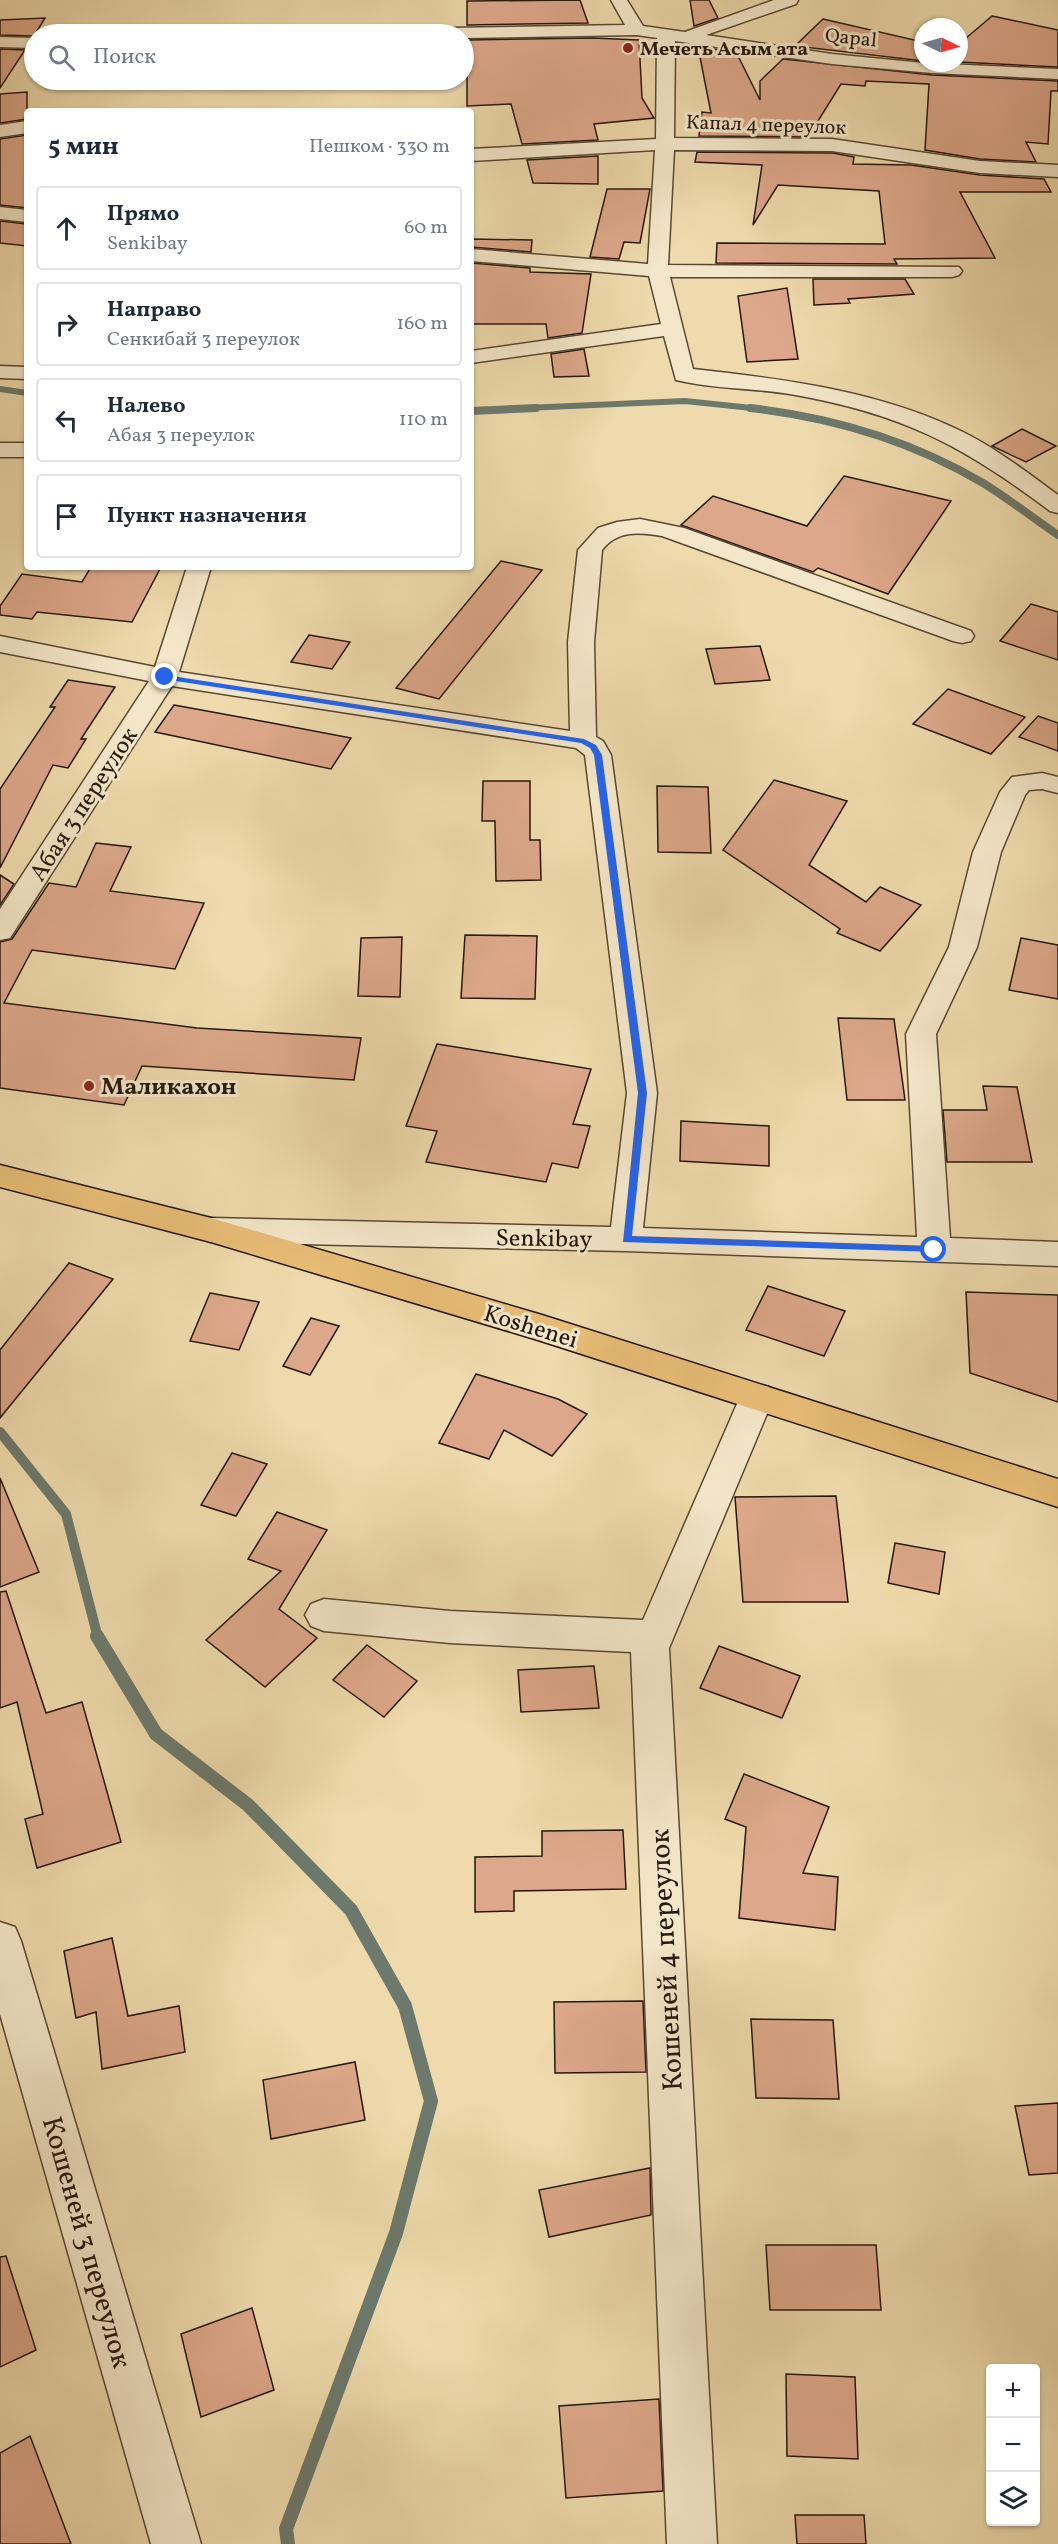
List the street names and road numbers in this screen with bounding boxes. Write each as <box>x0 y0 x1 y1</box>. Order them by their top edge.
street label: Qapal <box>823 22 878 56</box>
street label: Капал 4 переулок <box>685 109 847 143</box>
street label: Абая 3 переулок <box>22 721 147 889</box>
street label: Senkibay <box>495 1222 593 1258</box>
street label: Koshenei <box>479 1297 582 1358</box>
street label: Кошеней 4 переулок <box>641 1828 694 2092</box>
street label: Кошеней 3 переулок <box>31 2112 140 2373</box>

